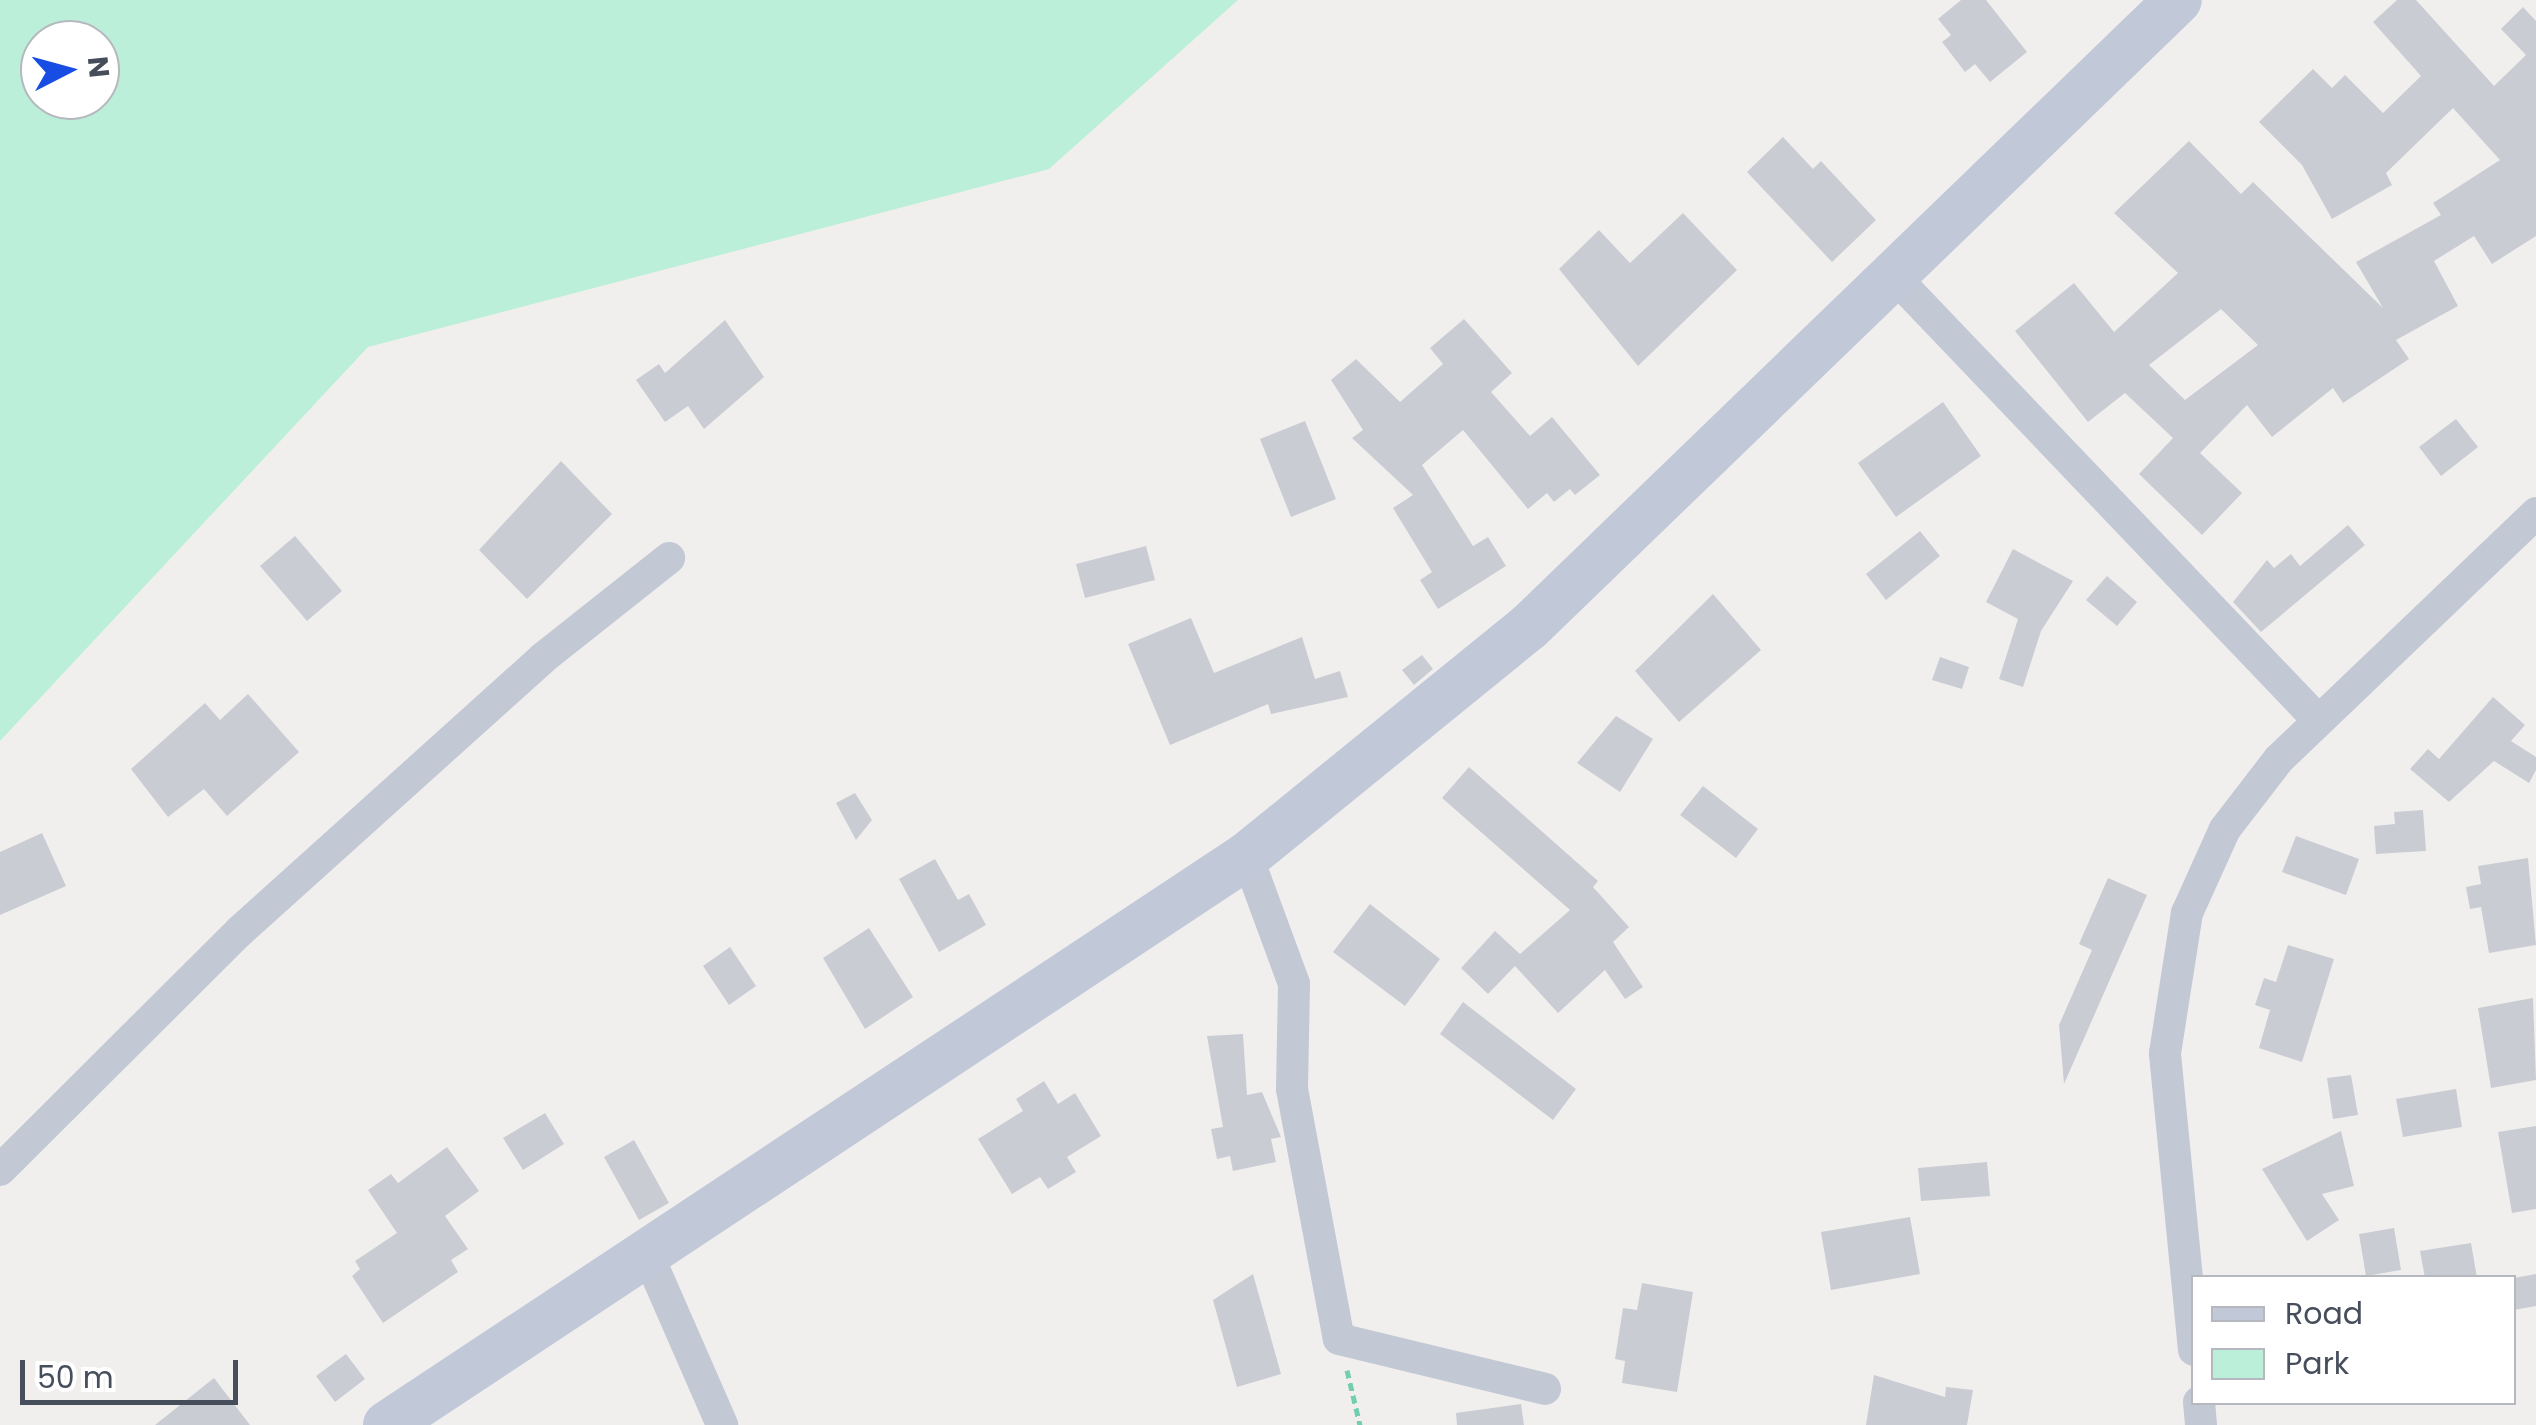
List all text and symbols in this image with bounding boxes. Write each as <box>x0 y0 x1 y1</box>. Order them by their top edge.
north arrow <box>20 20 120 120</box>
text: N <box>78 55 119 80</box>
legend <box>2191 1275 2516 1405</box>
text: Road <box>2285 1292 2363 1335</box>
scale bar <box>25 1340 242 1402</box>
text: Park <box>2285 1342 2349 1385</box>
text: 50 m <box>37 1356 114 1399</box>

